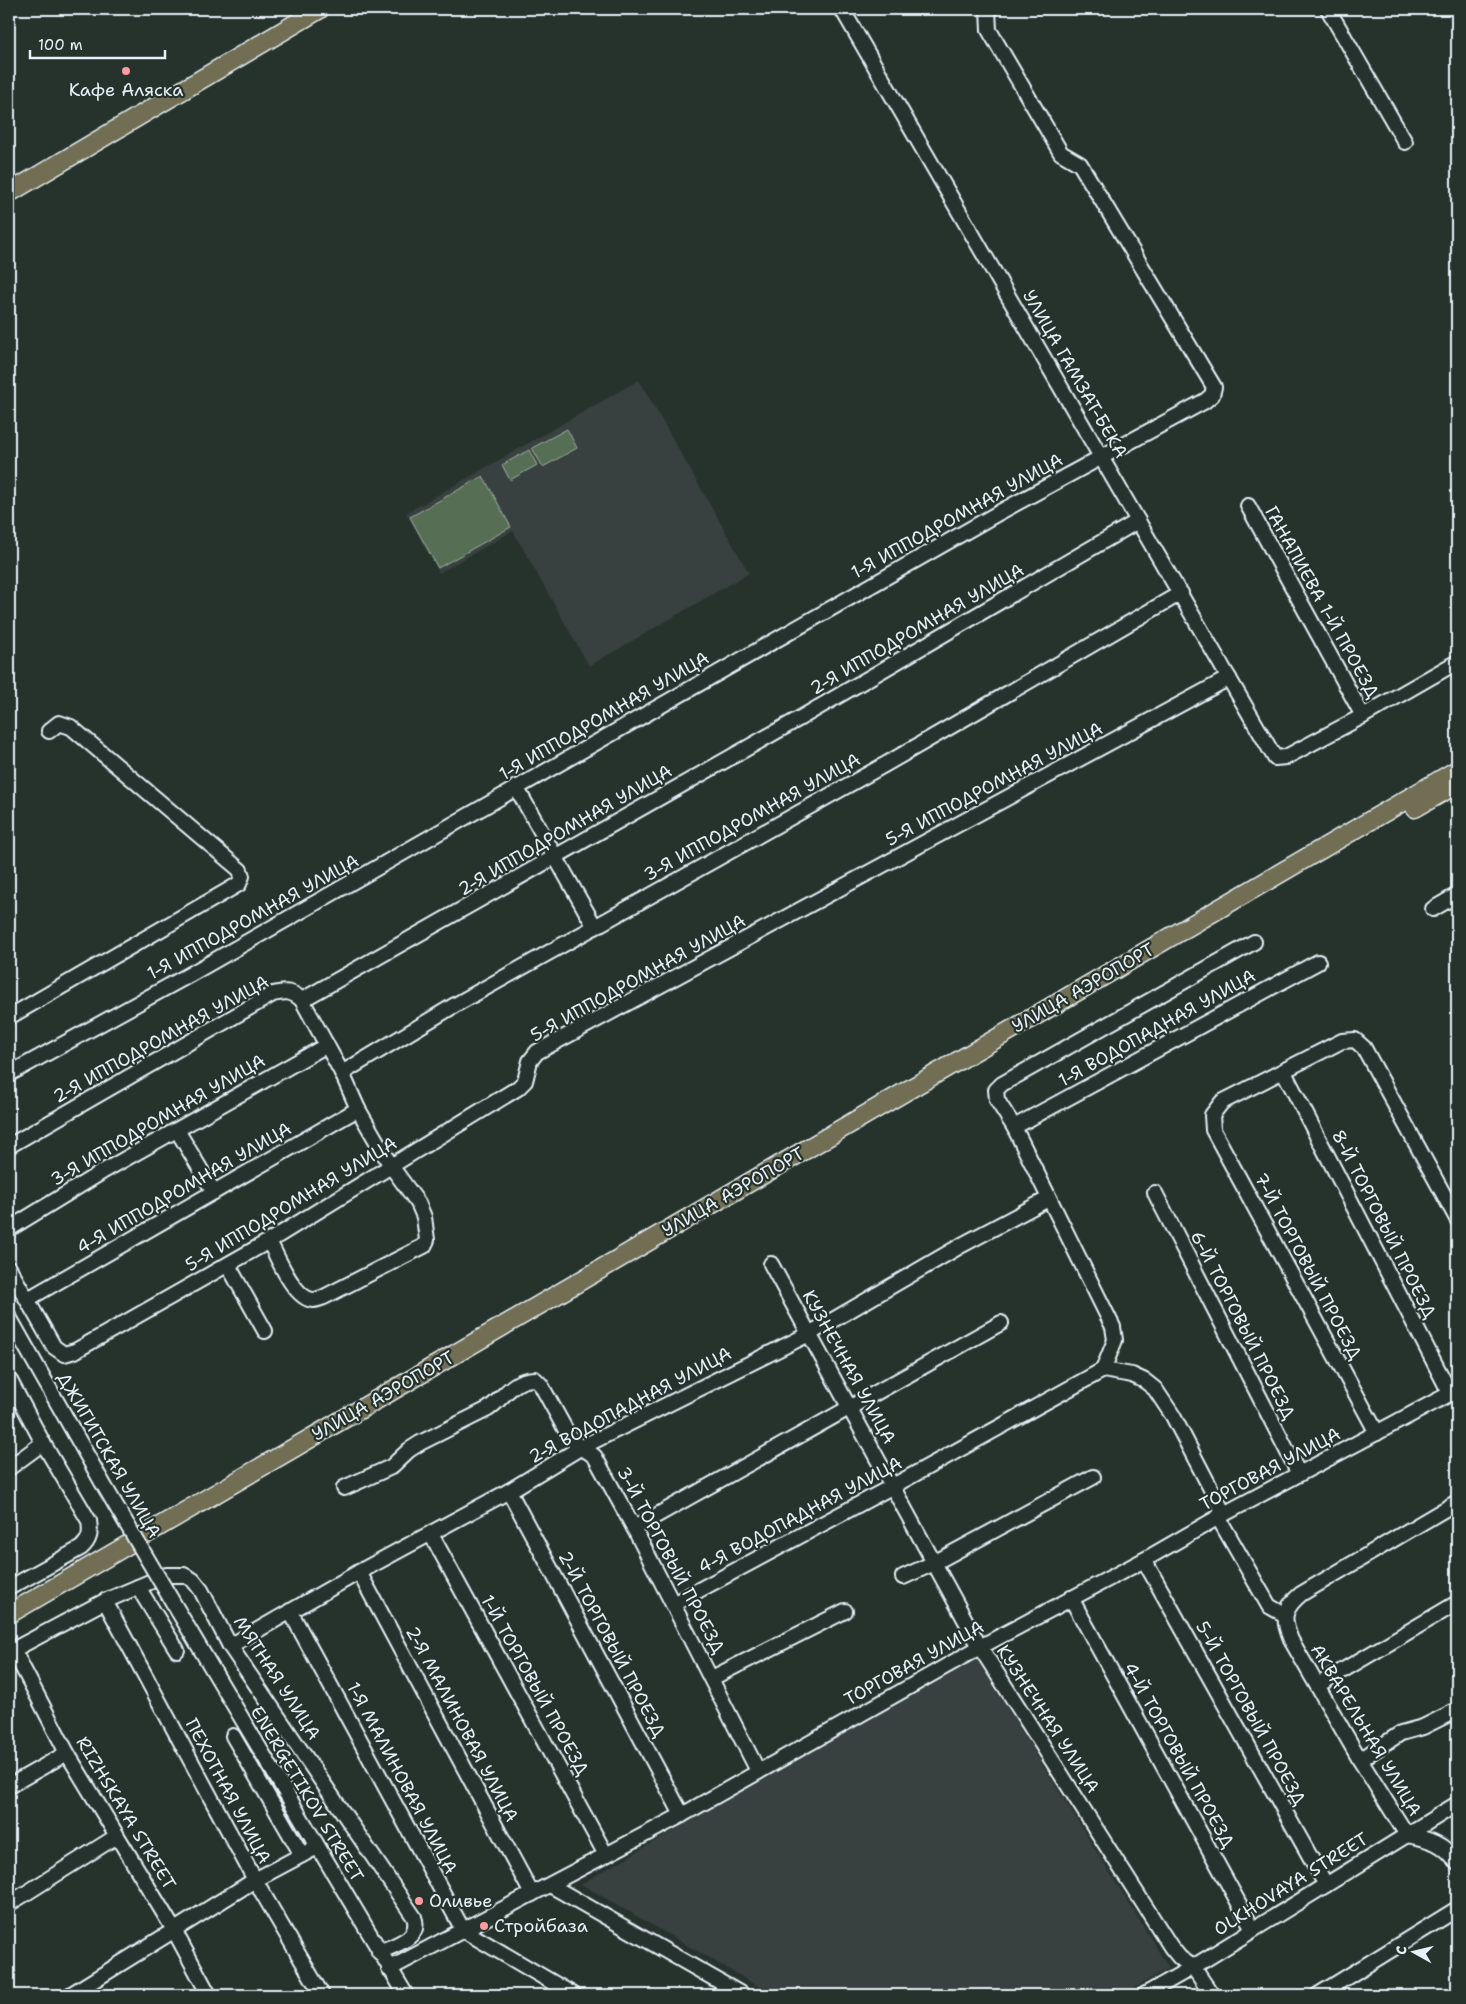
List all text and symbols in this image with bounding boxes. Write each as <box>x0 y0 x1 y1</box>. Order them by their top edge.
scale bar <box>30 28 165 60</box>
text: 100 m <box>38 35 83 55</box>
marker: Кафе Аляска <box>120 65 132 77</box>
place label: Кафе Аляска <box>69 78 183 102</box>
street label: УЛИЦА ГАМЗАТ-БЕКА <box>1017 286 1133 462</box>
street label: 1-Я ИППОДРОМНАЯ УЛИЦА <box>847 448 1067 584</box>
street label: ГАНАПИЕВА 1-Й ПРОЕЗД <box>1259 502 1385 703</box>
street label: 2-Я ИППОДРОМНАЯ УЛИЦА <box>806 558 1028 700</box>
street label: 1-Я ИППОДРОМНАЯ УЛИЦА <box>495 646 713 786</box>
street label: 5-Я ИППОДРОМНАЯ УЛИЦА <box>881 716 1107 852</box>
street label: 3-Я ИППОДРОМНАЯ УЛИЦА <box>639 747 865 887</box>
street label: 2-Я ИППОДРОМНАЯ УЛИЦА <box>454 759 676 901</box>
street label: 1-Я ИППОДРОМНАЯ УЛИЦА <box>143 849 363 985</box>
street label: 5-Я ИППОДРОМНАЯ УЛИЦА <box>526 909 750 1047</box>
street label: УЛИЦА АЭРОПОРТ <box>1007 937 1159 1039</box>
street label: 1-Я ВОДОПАДНАЯ УЛИЦА <box>1054 964 1260 1092</box>
street label: 2-Я ИППОДРОМНАЯ УЛИЦА <box>49 970 273 1108</box>
street label: 3-Я ИППОДРОМНАЯ УЛИЦА <box>46 1049 270 1191</box>
street label: 4-Я ИППОДРОМНАЯ УЛИЦА <box>72 1117 296 1259</box>
street label: 8-Й ТОРГОВЫЙ ПРОЕЗД <box>1326 1126 1442 1323</box>
street label: 5-Я ИППОДРОМНАЯ УЛИЦА <box>181 1131 401 1277</box>
street label: УЛИЦА АЭРОПОРТ <box>657 1141 809 1243</box>
street label: 7-Й ТОРГОВЫЙ ПРОЕЗД <box>1249 1169 1368 1364</box>
street label: 6-Й ТОРГОВЫЙ ПРОЕЗД <box>1185 1227 1301 1424</box>
street label: КУЗНЕЧНАЯ УЛИЦА <box>797 1286 901 1448</box>
street label: 2-Я ВОДОПАДНАЯ УЛИЦА <box>524 1341 736 1469</box>
street label: УЛИЦА АЭРОПОРТ <box>307 1345 459 1447</box>
street label: ДЖИГИТСКАЯ УЛИЦА <box>52 1368 166 1542</box>
street label: ТОРГОВАЯ УЛИЦА <box>1195 1422 1345 1516</box>
street label: 4-Я ВОДОПАДНАЯ УЛИЦА <box>694 1451 906 1579</box>
street label: 3-Й ТОРГОВЫЙ ПРОЕЗД <box>612 1462 731 1658</box>
street label: 2-Й ТОРГОВЫЙ ПРОЕЗД <box>553 1547 671 1742</box>
street label: 1-Й ТОРГОВЫЙ ПРОЕЗД <box>475 1590 595 1780</box>
street label: МЯТНАЯ УЛИЦА <box>228 1611 326 1745</box>
street label: ТОРГОВАЯ УЛИЦА <box>840 1615 988 1711</box>
street label: 5-Й ТОРГОВЫЙ ПРОЕЗД <box>1190 1617 1312 1810</box>
street label: 2-Я МАЛИНОВАЯ УЛИЦА <box>400 1622 524 1826</box>
street label: АКВАРЕЛЬНАЯ УЛИЦА <box>1305 1639 1427 1821</box>
street label: КУЗНЕЧНАЯ УЛИЦА <box>991 1640 1105 1798</box>
street label: 4-Й ТОРГОВЫЙ ПРОЕЗД <box>1118 1658 1240 1852</box>
street label: 1-Я МАЛИНОВАЯ УЛИЦА <box>341 1678 463 1878</box>
street label: ENERGETIKOV STREET <box>245 1702 369 1886</box>
street label: ПЕХОТНАЯ УЛИЦА <box>180 1714 276 1868</box>
street label: RIZHSKAYA STREET <box>71 1732 181 1894</box>
street label: OLKHOVAYA STREET <box>1209 1827 1373 1941</box>
place label: Оливье <box>429 1889 492 1913</box>
marker: Оливье <box>413 1895 425 1907</box>
place label: Стройбаза <box>494 1914 588 1938</box>
marker: Стройбаза <box>478 1920 490 1932</box>
north arrow <box>1388 1926 1438 1976</box>
text: С <box>1392 1945 1411 1956</box>

